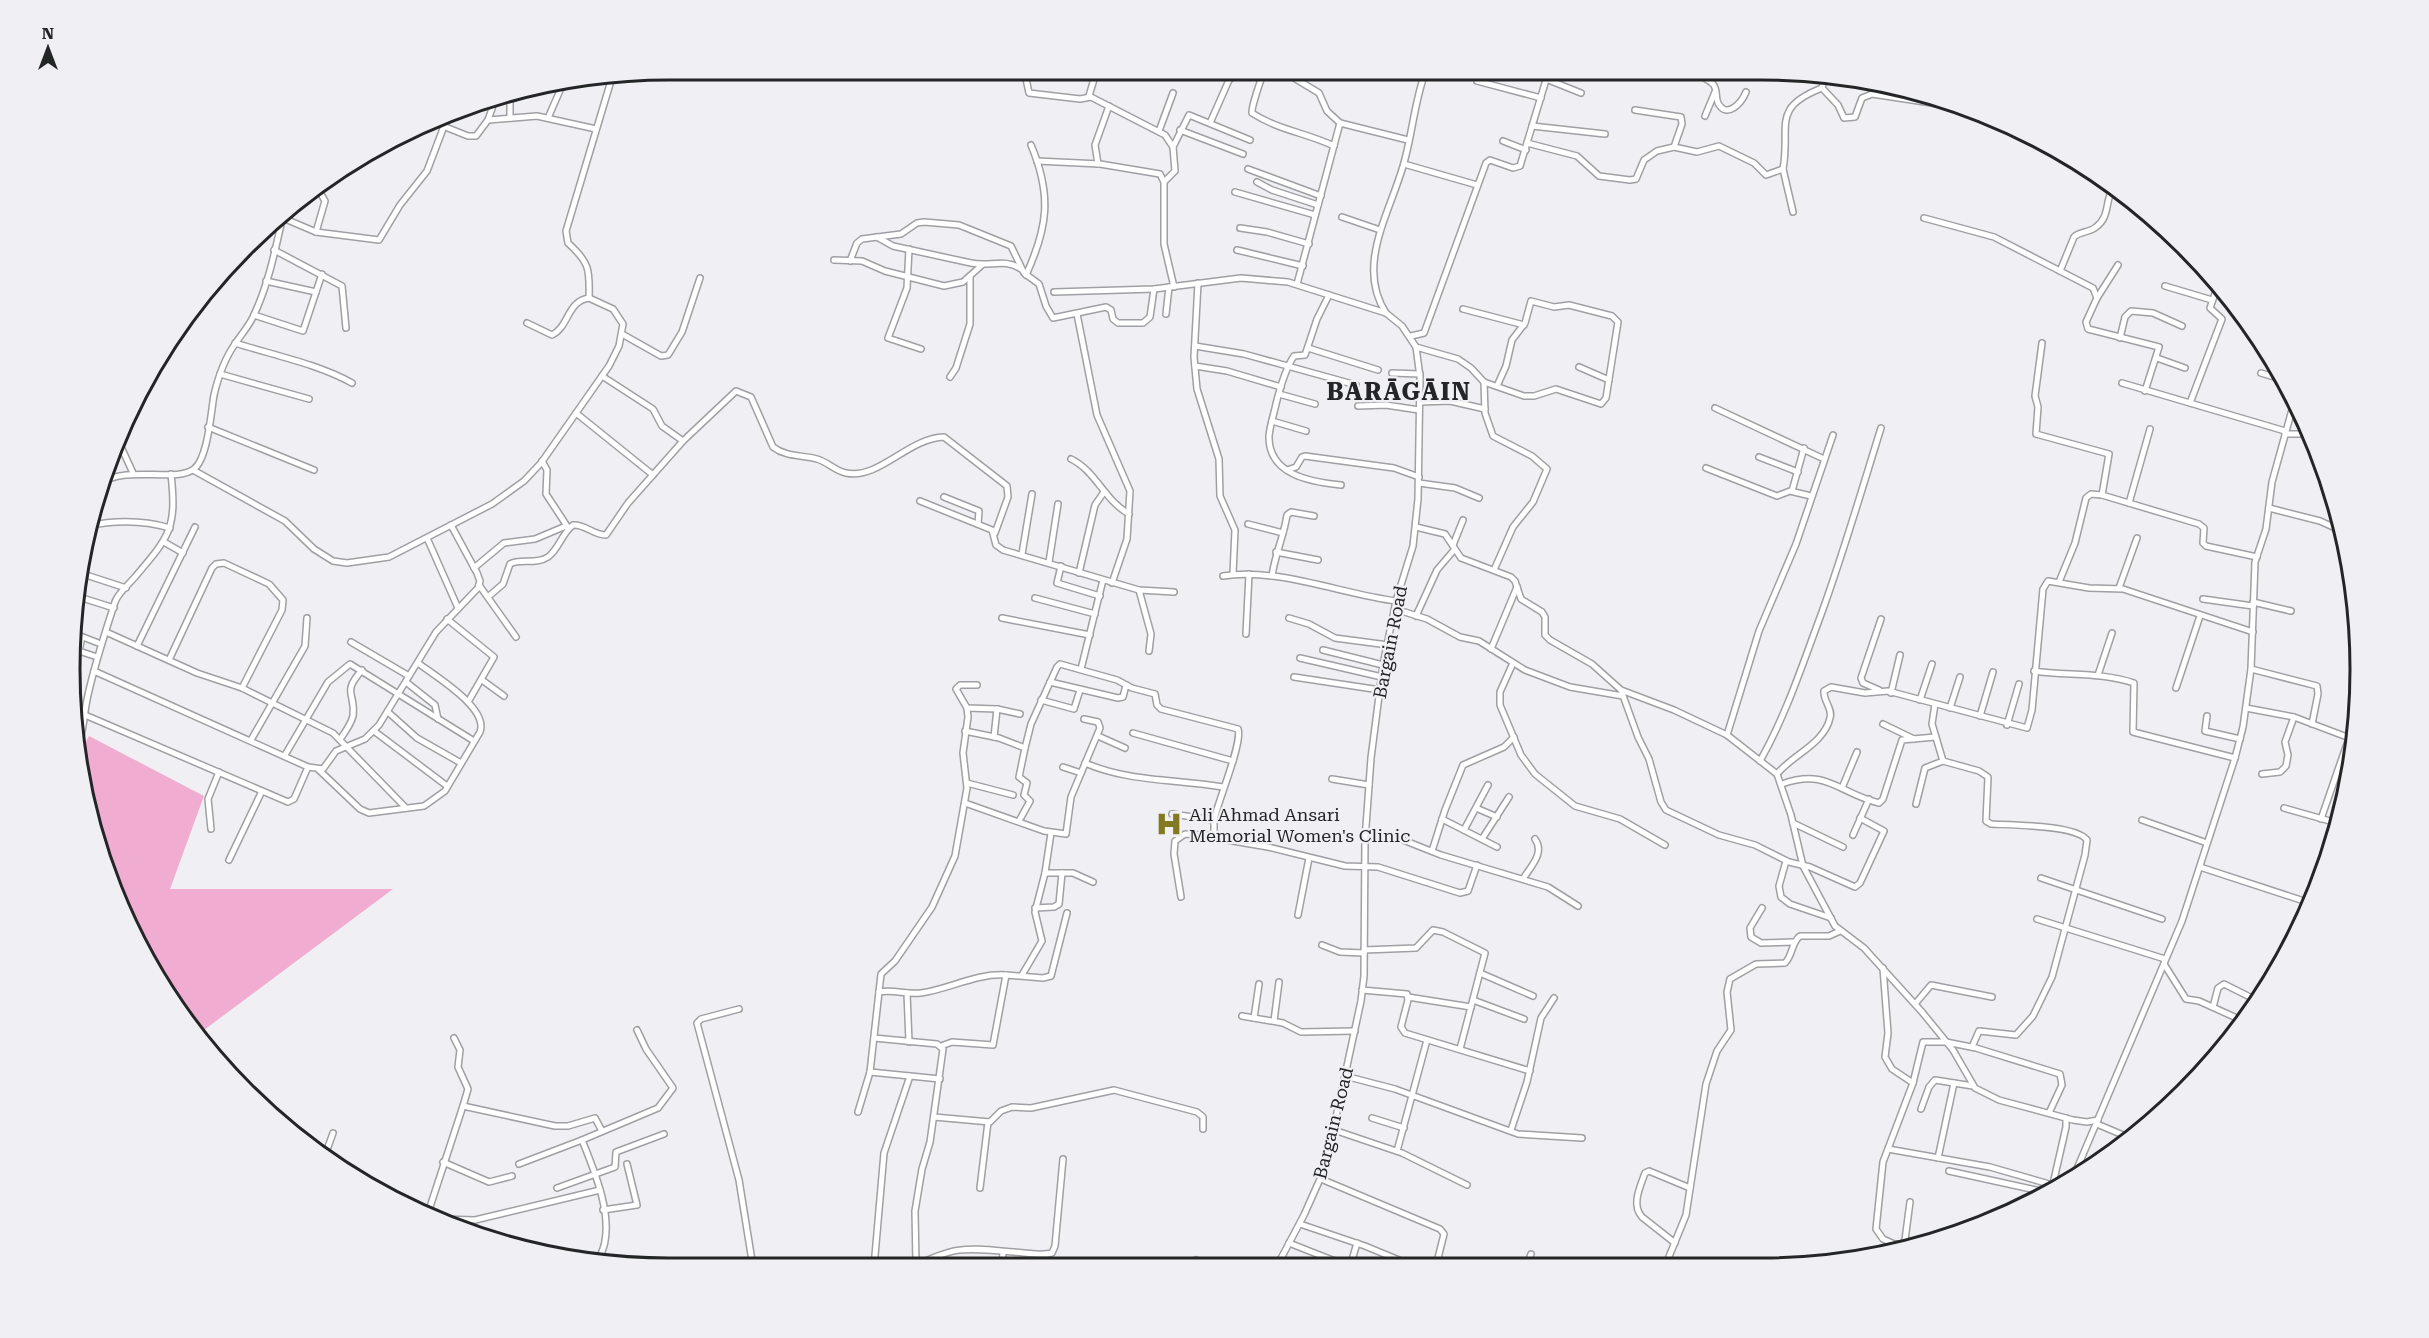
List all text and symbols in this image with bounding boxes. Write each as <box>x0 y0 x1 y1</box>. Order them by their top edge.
north arrow <box>18 18 78 78</box>
text: N <box>42 24 54 43</box>
district label: BARĀGĀIN <box>1327 378 1471 406</box>
street label: Bargain Road <box>1369 583 1411 700</box>
place label: Ali Ahmad Ansari Memorial Women's Clinic <box>1189 804 1410 846</box>
hospital icon: Ali Ahmad Ansari Memorial Women's Clinic <box>1154 809 1184 839</box>
street label: Bargain Road <box>1309 1064 1357 1181</box>

